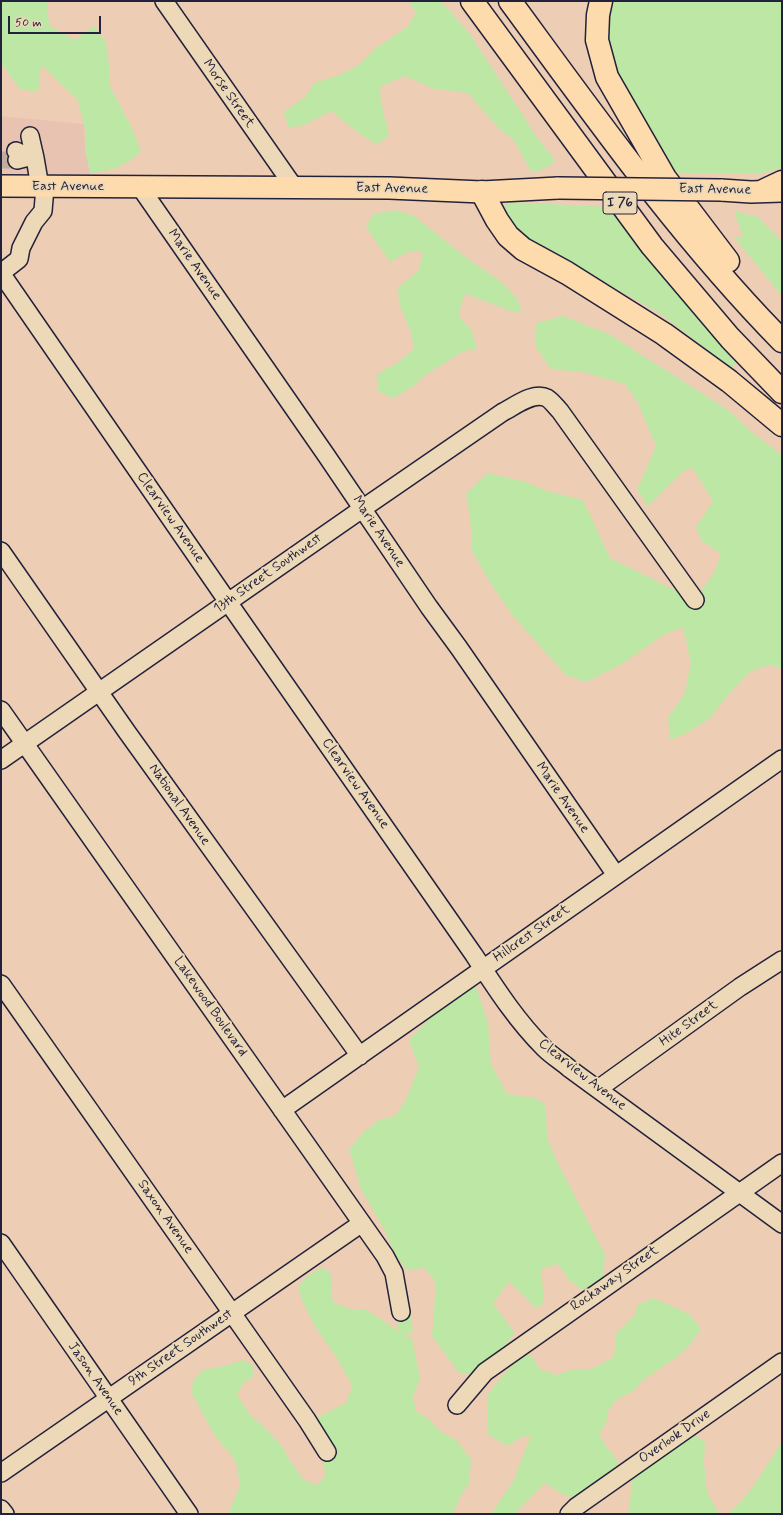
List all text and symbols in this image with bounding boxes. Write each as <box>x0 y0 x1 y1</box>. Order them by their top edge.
scale bar <box>10 8 103 34</box>
text: 50 m <box>15 15 42 31</box>
street label: Morse Street <box>198 57 258 131</box>
street label: East Avenue <box>32 179 104 195</box>
street label: East Avenue <box>356 180 428 198</box>
street label: East Avenue <box>679 181 751 199</box>
road number: I 76 <box>603 192 637 214</box>
street label: Marie Avenue <box>163 226 225 304</box>
street label: Clearview Avenue <box>132 469 208 567</box>
street label: Marie Avenue <box>348 493 408 571</box>
street label: 13th Street Southwest <box>211 530 325 618</box>
street label: Clearview Avenue <box>317 735 393 833</box>
street label: Marie Avenue <box>531 759 593 837</box>
street label: National Avenue <box>145 761 213 849</box>
street label: Hillcrest Street <box>491 901 573 967</box>
street label: Lakewood Boulevard <box>169 954 251 1060</box>
street label: Hite Street <box>657 997 721 1051</box>
street label: Clearview Avenue <box>535 1035 629 1115</box>
street label: Saxon Avenue <box>133 1177 197 1257</box>
street label: Rockaway Street <box>568 1242 662 1316</box>
street label: 9th Street Southwest <box>126 1306 236 1390</box>
street label: Jason Avenue <box>63 1339 127 1419</box>
street label: Overlook Drive <box>636 1406 714 1468</box>

